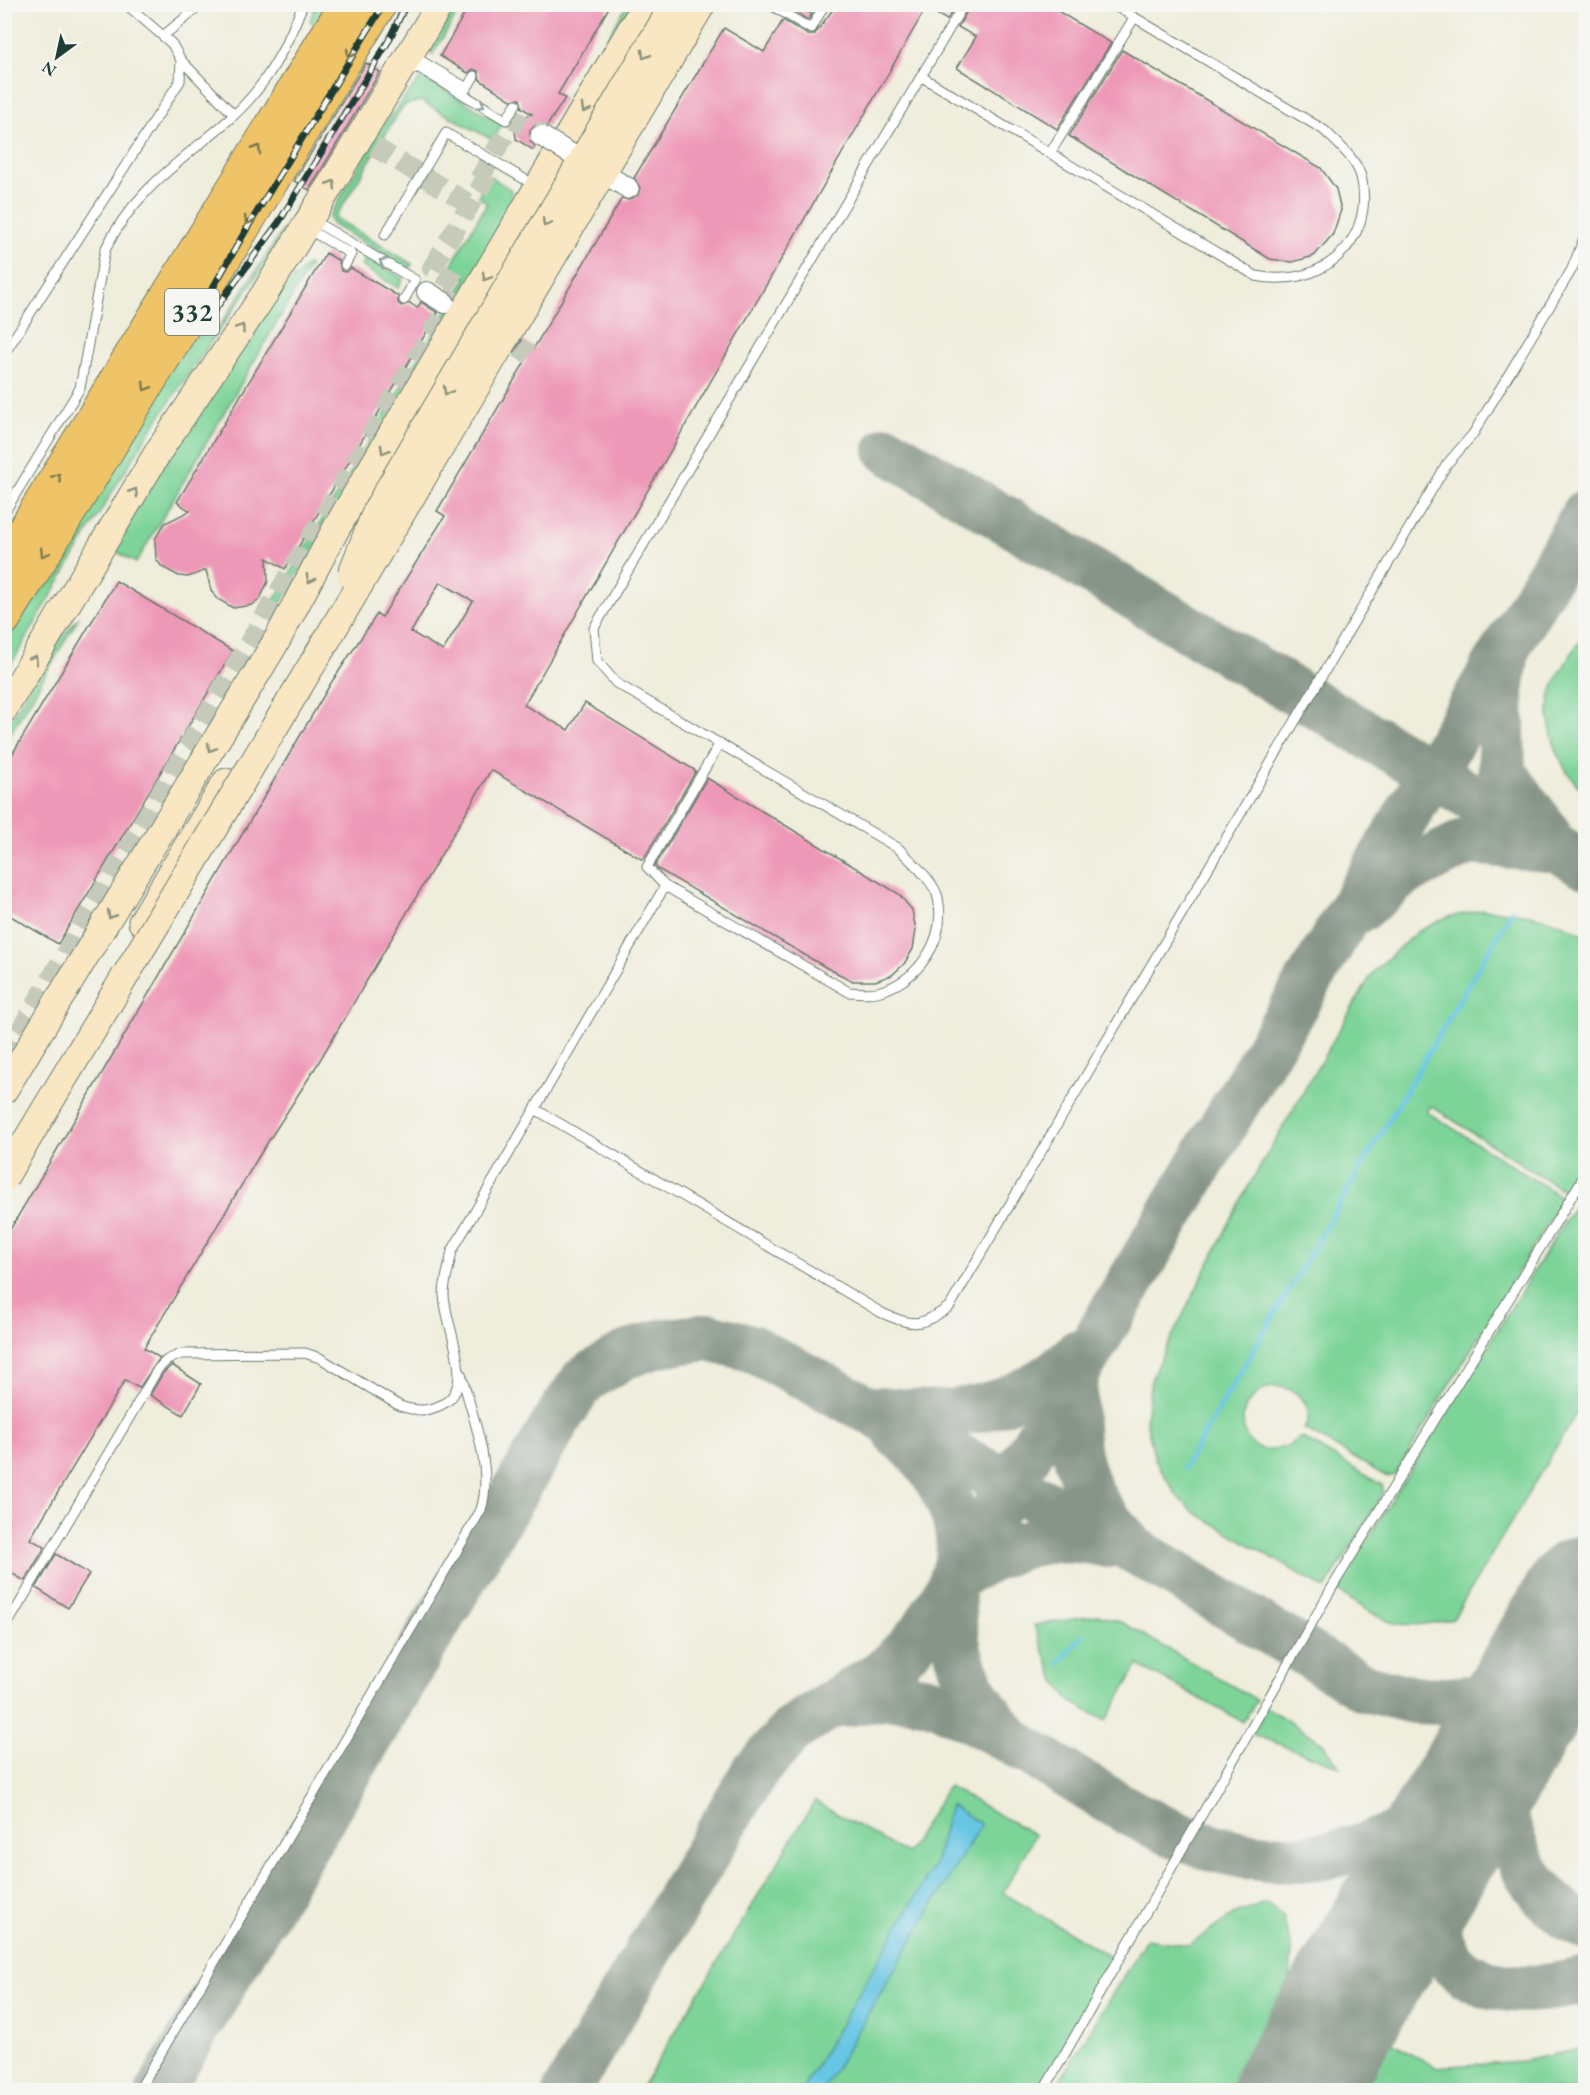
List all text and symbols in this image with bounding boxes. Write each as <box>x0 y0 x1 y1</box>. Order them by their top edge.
north arrow <box>27 27 87 87</box>
one-way arrow <box>345 48 357 58</box>
one-way arrow <box>640 49 652 59</box>
text: N <box>38 57 60 81</box>
one-way arrow <box>475 98 485 109</box>
one-way arrow <box>580 103 592 113</box>
one-way arrow <box>250 145 262 155</box>
one-way arrow <box>325 180 337 190</box>
one-way arrow <box>243 215 255 225</box>
one-way arrow <box>541 217 553 227</box>
one-way arrow <box>379 258 389 269</box>
one-way arrow <box>481 271 493 281</box>
road number: 332 <box>165 289 219 335</box>
one-way arrow <box>234 324 245 335</box>
one-way arrow <box>142 381 154 391</box>
one-way arrow <box>442 385 454 395</box>
one-way arrow <box>379 444 391 454</box>
one-way arrow <box>49 473 61 483</box>
one-way arrow <box>127 488 139 498</box>
one-way arrow <box>41 547 52 558</box>
one-way arrow <box>305 573 317 584</box>
one-way arrow <box>27 655 39 665</box>
one-way arrow <box>207 742 219 752</box>
one-way arrow <box>106 909 118 919</box>

